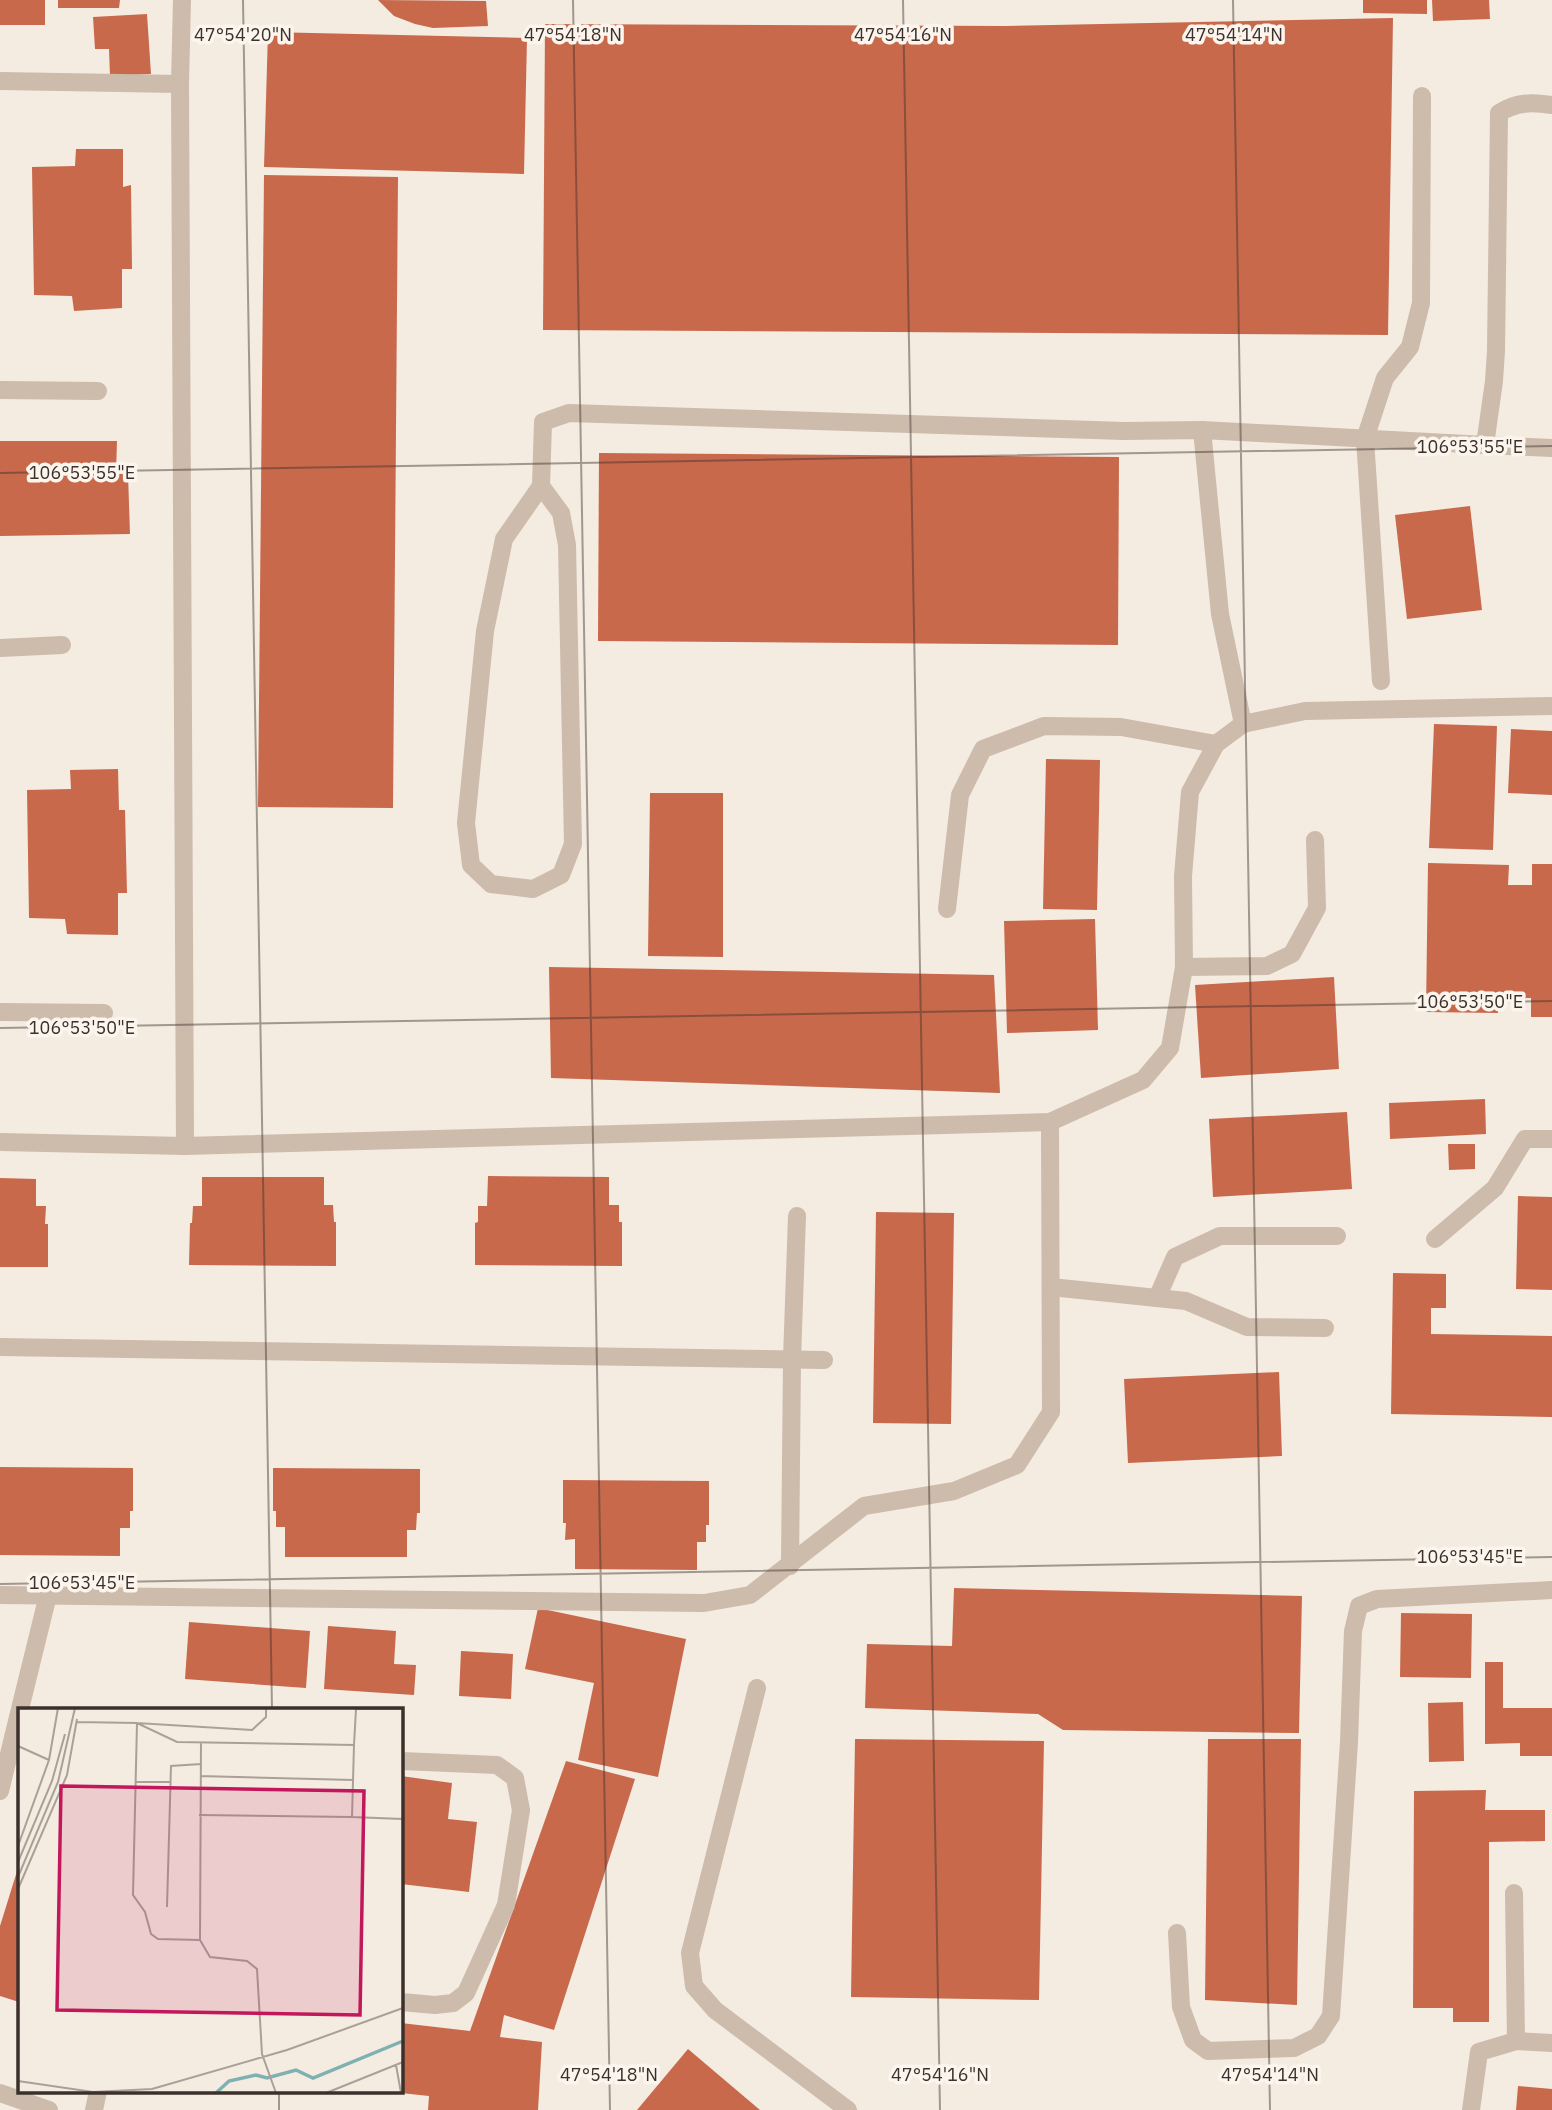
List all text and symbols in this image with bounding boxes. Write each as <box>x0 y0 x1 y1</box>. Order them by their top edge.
text: 47°54'20"N <box>194 23 292 46</box>
text: 47°54'18"N <box>524 23 622 46</box>
text: 47°54'16"N <box>854 23 952 46</box>
text: 47°54'14"N <box>1185 23 1283 46</box>
text: 106°53'55"E <box>1417 435 1523 458</box>
text: 106°53'55"E <box>29 461 135 484</box>
text: 106°53'50"E <box>1417 990 1523 1013</box>
text: 106°53'50"E <box>29 1016 135 1039</box>
text: 106°53'45"E <box>1417 1545 1523 1568</box>
text: 106°53'45"E <box>29 1571 135 1594</box>
inset map <box>18 1708 402 2092</box>
text: 47°54'18"N <box>560 2063 658 2086</box>
text: 47°54'16"N <box>891 2063 989 2086</box>
text: 47°54'14"N <box>1221 2063 1319 2086</box>

